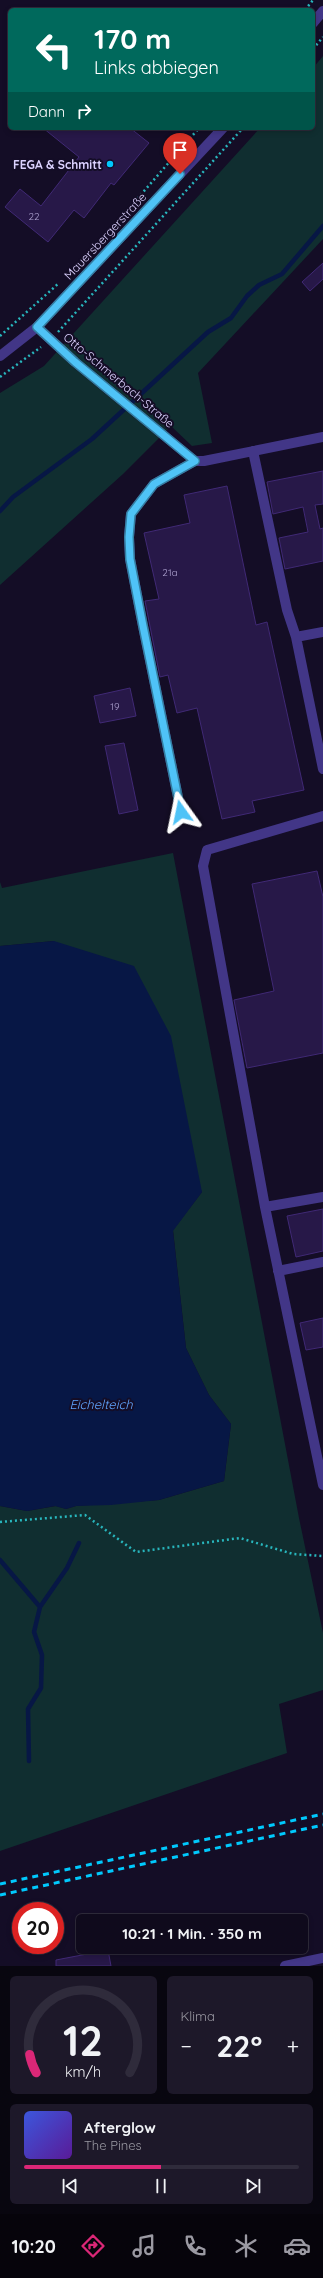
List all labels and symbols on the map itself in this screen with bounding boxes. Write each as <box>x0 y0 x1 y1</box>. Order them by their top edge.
pin <box>163 133 197 174</box>
place label: FEGA & Schmitt <box>13 157 102 172</box>
marker: FEGA & Schmitt <box>105 159 115 169</box>
street label: Mauersbergerstraße <box>61 189 149 283</box>
house number: 22 <box>28 210 40 223</box>
street label: Otto-Schmerbach-Straße <box>60 329 178 431</box>
house number: 21a <box>162 566 178 579</box>
house number: 19 <box>110 700 120 713</box>
position arrow <box>160 791 202 833</box>
water label: Eichelteich <box>69 1396 133 1412</box>
speed limit sign: 20 <box>12 1902 64 1954</box>

